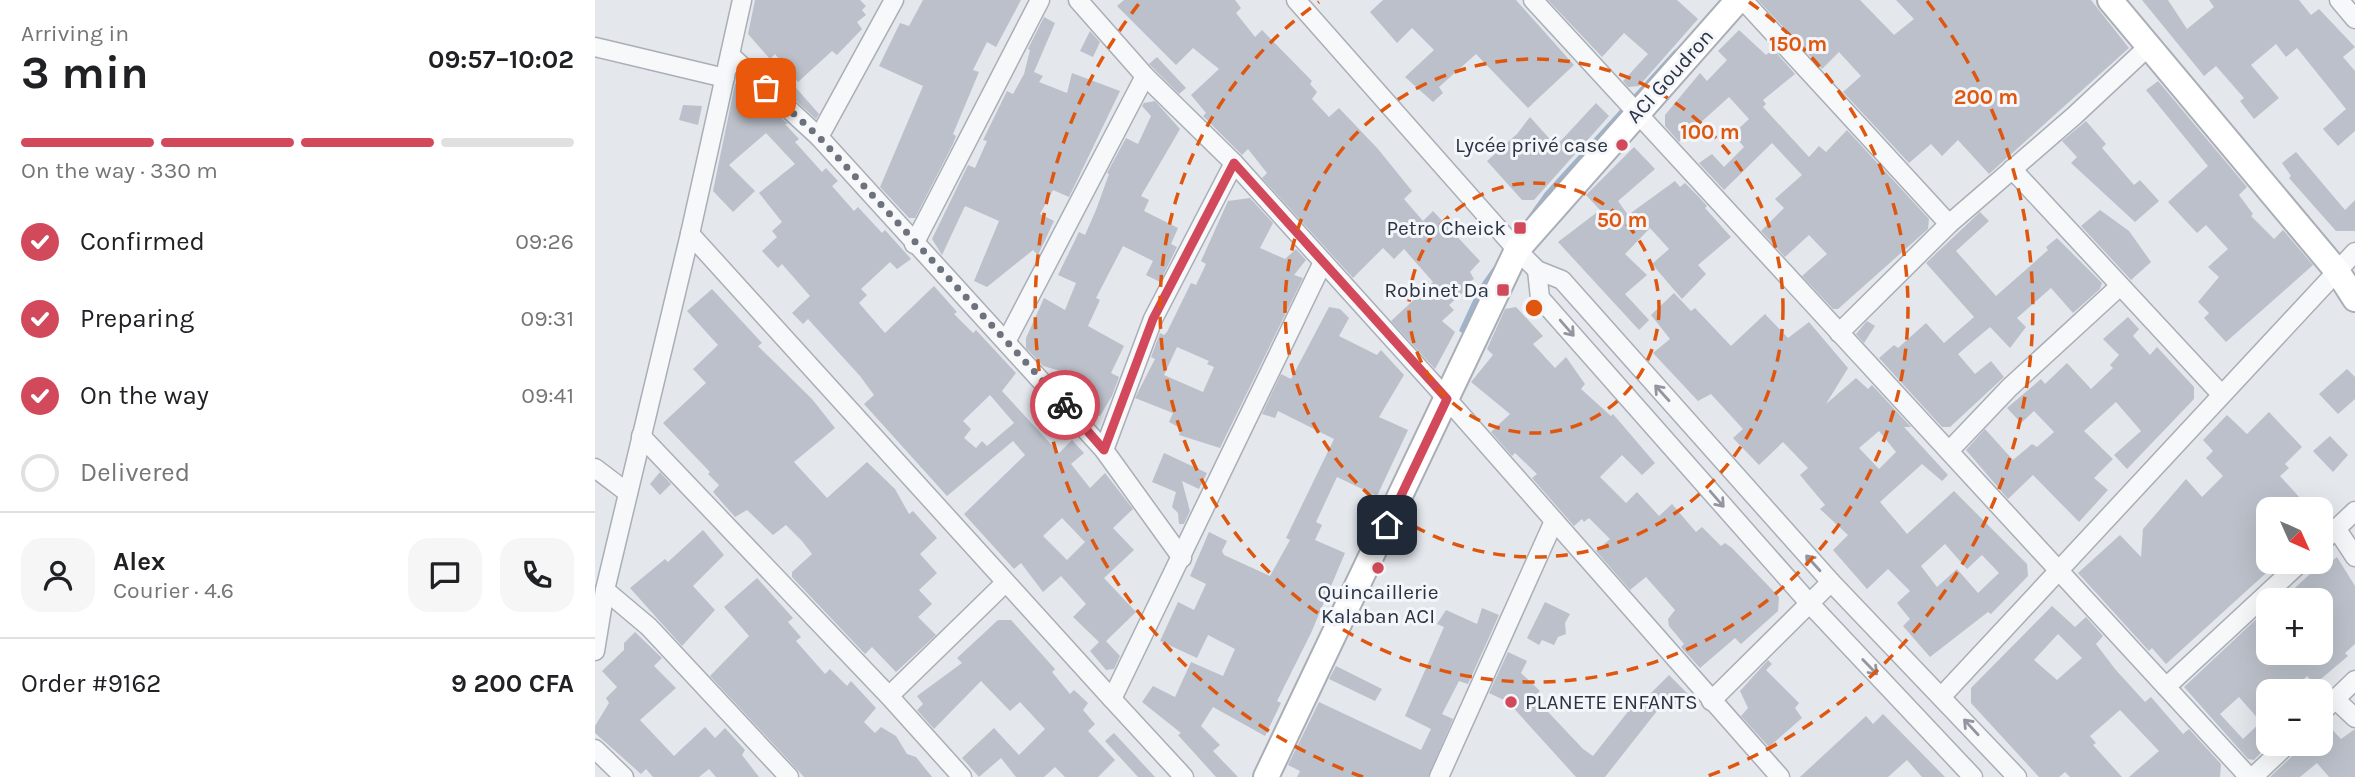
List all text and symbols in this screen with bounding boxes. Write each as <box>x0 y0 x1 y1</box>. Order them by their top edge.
text: Arriving in <box>21 20 129 47</box>
street label: ACI Goudron <box>1622 24 1718 128</box>
text: 150 m <box>1769 32 1827 56</box>
text: 09:57–10:02 <box>428 44 574 75</box>
text: 3 min <box>21 46 149 100</box>
pin <box>736 58 796 118</box>
icon: bag <box>747 69 785 107</box>
text: 200 m <box>1954 85 2018 109</box>
text: 100 m <box>1680 120 1740 144</box>
place label: Lycée privé case <box>1455 133 1608 157</box>
marker: Lycée privé case <box>1614 137 1630 153</box>
text: On the way · 330 m <box>21 157 218 184</box>
text: 50 m <box>1597 208 1647 232</box>
place label: Petro Cheick <box>1386 216 1506 240</box>
marker: Petro Cheick <box>1512 220 1528 236</box>
icon: check <box>21 223 59 261</box>
text: Confirmed <box>80 226 205 257</box>
text: 09:26 <box>515 228 574 255</box>
place label: Robinet Da <box>1384 278 1489 302</box>
marker: Robinet Da <box>1495 282 1511 298</box>
centre of rings <box>1522 296 1546 320</box>
icon: check <box>21 300 59 338</box>
text: Preparing <box>80 303 194 334</box>
text: 09:31 <box>521 305 574 332</box>
one-way arrow <box>1559 319 1575 337</box>
courier <box>1030 370 1100 440</box>
icon: check <box>21 377 59 415</box>
text: On the way <box>80 380 209 411</box>
text: 09:41 <box>521 382 574 409</box>
one-way arrow <box>1654 384 1670 402</box>
icon: bike <box>1046 386 1084 424</box>
text: Delivered <box>80 457 190 488</box>
one-way arrow <box>1709 490 1725 508</box>
pin <box>1357 495 1417 555</box>
north arrow <box>2256 497 2333 574</box>
map controls <box>2256 497 2333 756</box>
icon: home <box>1368 506 1406 544</box>
button: person <box>21 538 95 612</box>
button: chat <box>408 538 482 612</box>
button: phone <box>500 538 574 612</box>
text: Alex <box>113 546 165 577</box>
one-way arrow <box>1806 554 1822 572</box>
marker: Quincaillerie Kalaban ACI <box>1370 560 1386 576</box>
text: Courier · 4.6 <box>113 577 234 604</box>
place label: Quincaillerie Kalaban ACI <box>1317 580 1439 628</box>
button: + <box>2256 588 2333 665</box>
one-way arrow <box>1862 658 1879 675</box>
text: Order #9162 <box>21 668 161 699</box>
text: 9 200 CFA <box>451 668 574 699</box>
button: − <box>2256 679 2333 756</box>
place label: PLANETE ENFANTS <box>1525 690 1698 714</box>
marker: PLANETE ENFANTS <box>1503 694 1519 710</box>
one-way arrow <box>1962 719 1979 736</box>

